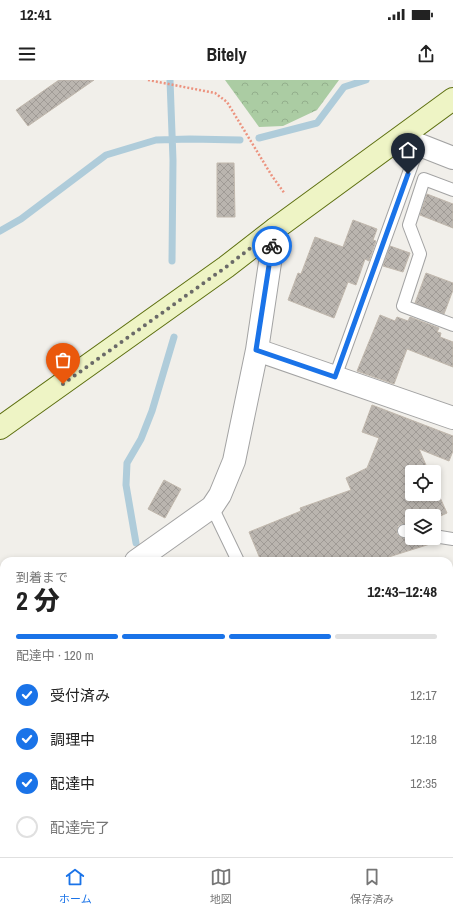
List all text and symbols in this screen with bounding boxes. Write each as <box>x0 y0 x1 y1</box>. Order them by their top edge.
text: 12:41 <box>20 4 51 25</box>
text: Bitely <box>206 42 247 67</box>
icon: menu <box>16 43 38 65</box>
icon: share <box>415 43 437 65</box>
pin <box>391 133 425 174</box>
icon: home <box>397 139 419 161</box>
courier <box>252 226 292 266</box>
icon: bike <box>261 235 283 257</box>
pin <box>46 343 80 384</box>
icon: bag <box>52 349 74 371</box>
map controls <box>405 465 441 545</box>
button: locate <box>405 465 441 501</box>
button: layers <box>405 509 441 545</box>
text: 到着まで <box>16 569 68 586</box>
text: 12:43–12:48 <box>367 581 437 602</box>
text: 2 分 <box>16 583 60 618</box>
text: 配達中 · 120 m <box>16 647 94 664</box>
icon: check <box>16 684 38 706</box>
text: 受付済み <box>50 685 110 706</box>
text: 12:17 <box>410 687 437 704</box>
icon: check <box>16 728 38 750</box>
text: 調理中 <box>50 729 95 750</box>
text: 12:18 <box>410 731 437 748</box>
icon: check <box>16 772 38 794</box>
text: 配達中 <box>50 773 95 794</box>
text: 12:35 <box>410 775 437 792</box>
text: 配達完了 <box>50 817 110 838</box>
tab: ホーム <box>59 866 92 906</box>
tab: 地図 <box>210 866 232 906</box>
tab: 保存済み <box>350 866 394 906</box>

